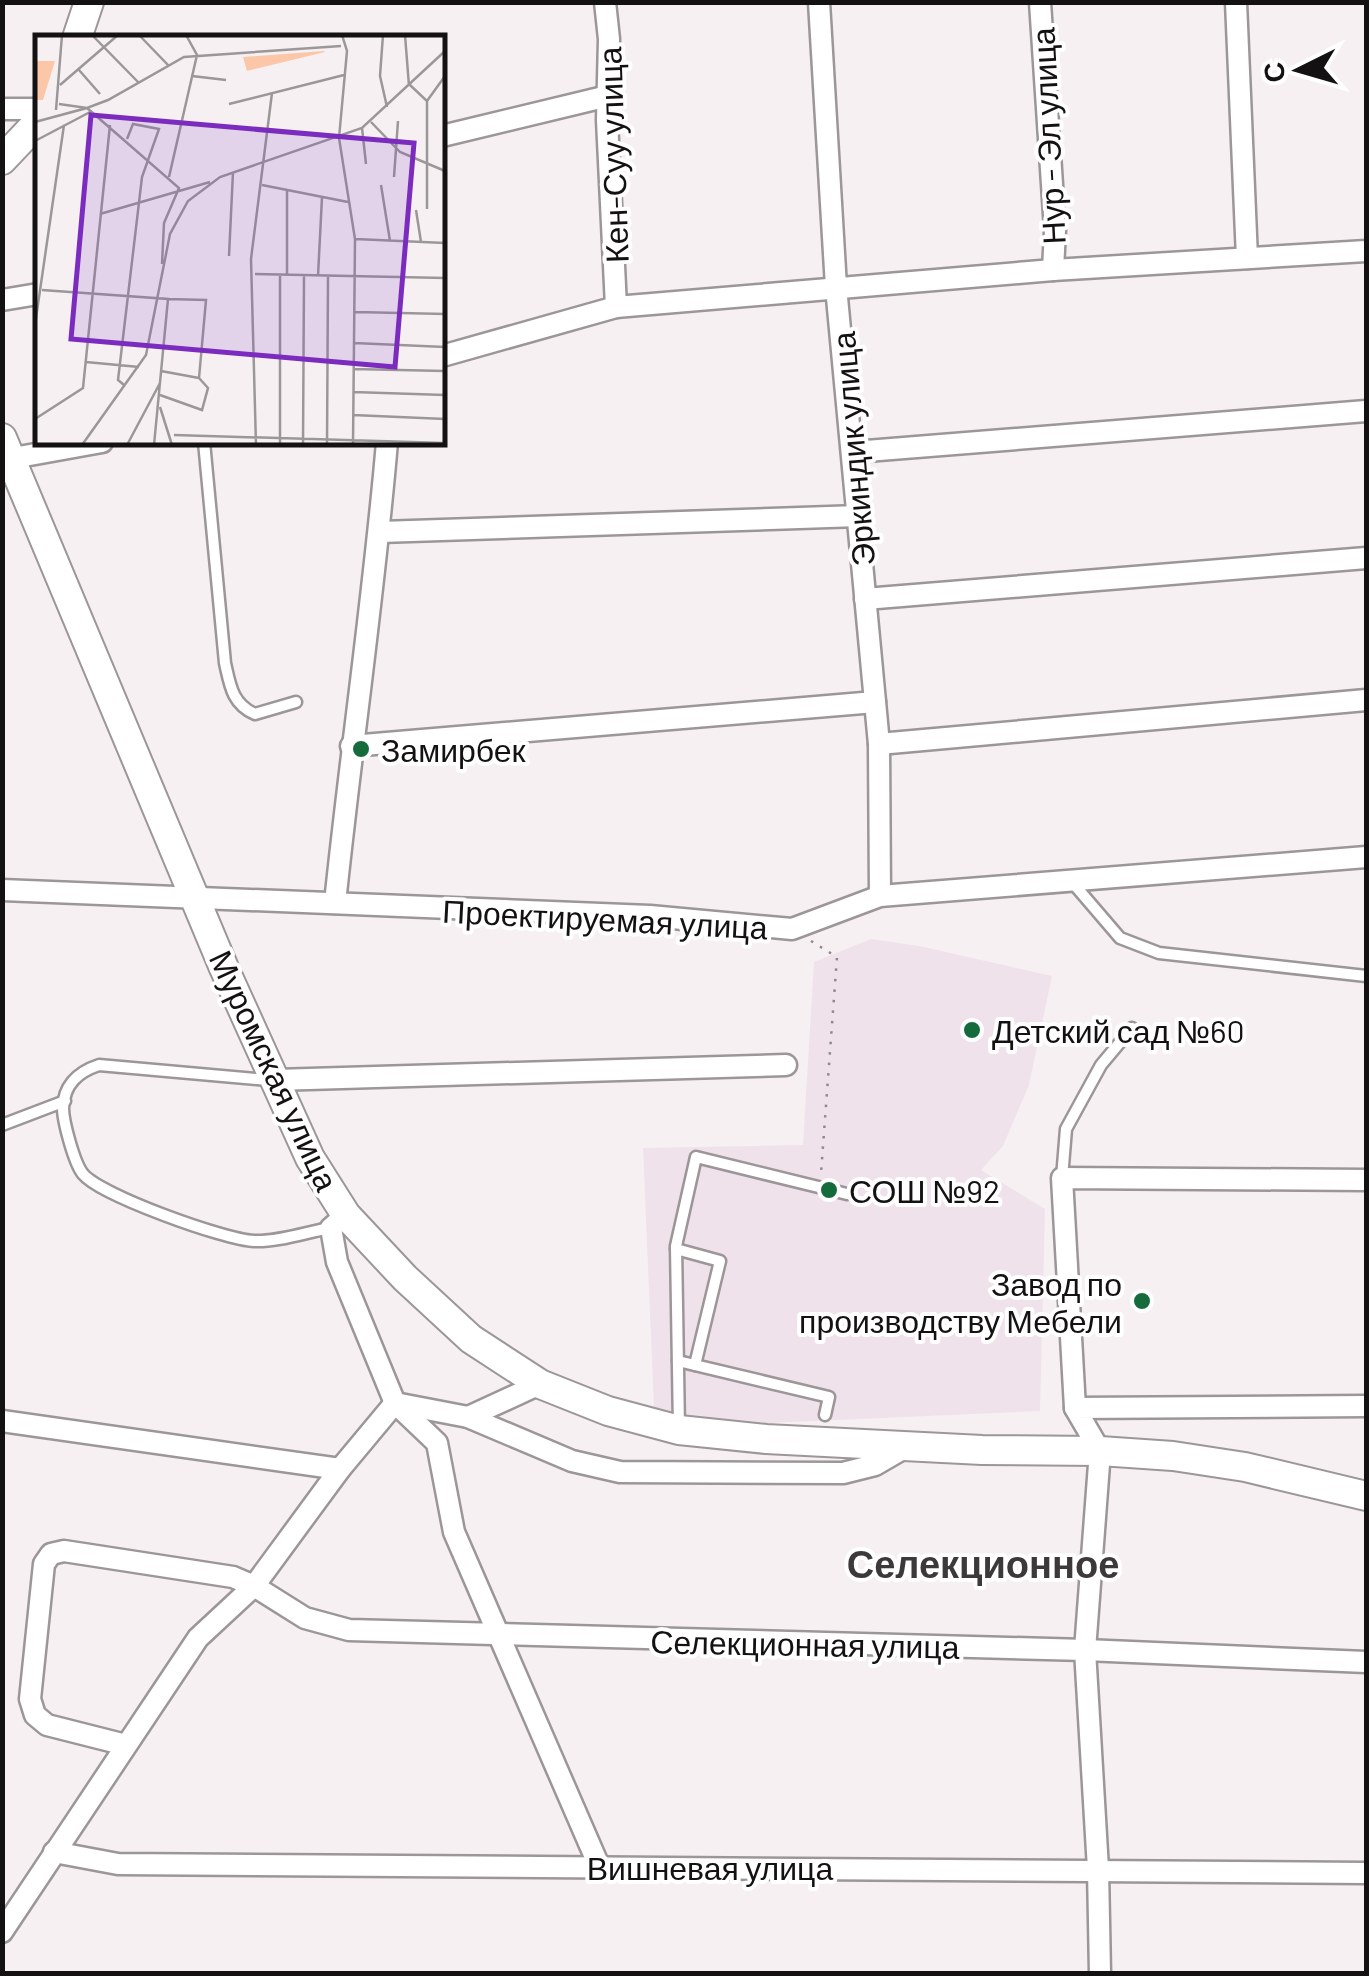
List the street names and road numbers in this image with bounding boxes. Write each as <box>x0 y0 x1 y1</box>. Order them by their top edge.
street label: Нур - Эл улица <box>1022 26 1073 245</box>
street label: Кен-Суу улица <box>589 46 636 264</box>
street label: Эркиндик улица <box>823 330 882 568</box>
street label: Проектируемая улица <box>441 891 769 947</box>
street label: Муромская улица <box>202 944 347 1197</box>
street label: Селекционная улица <box>650 1621 960 1666</box>
street label: Вишневая улица <box>587 1848 833 1887</box>

